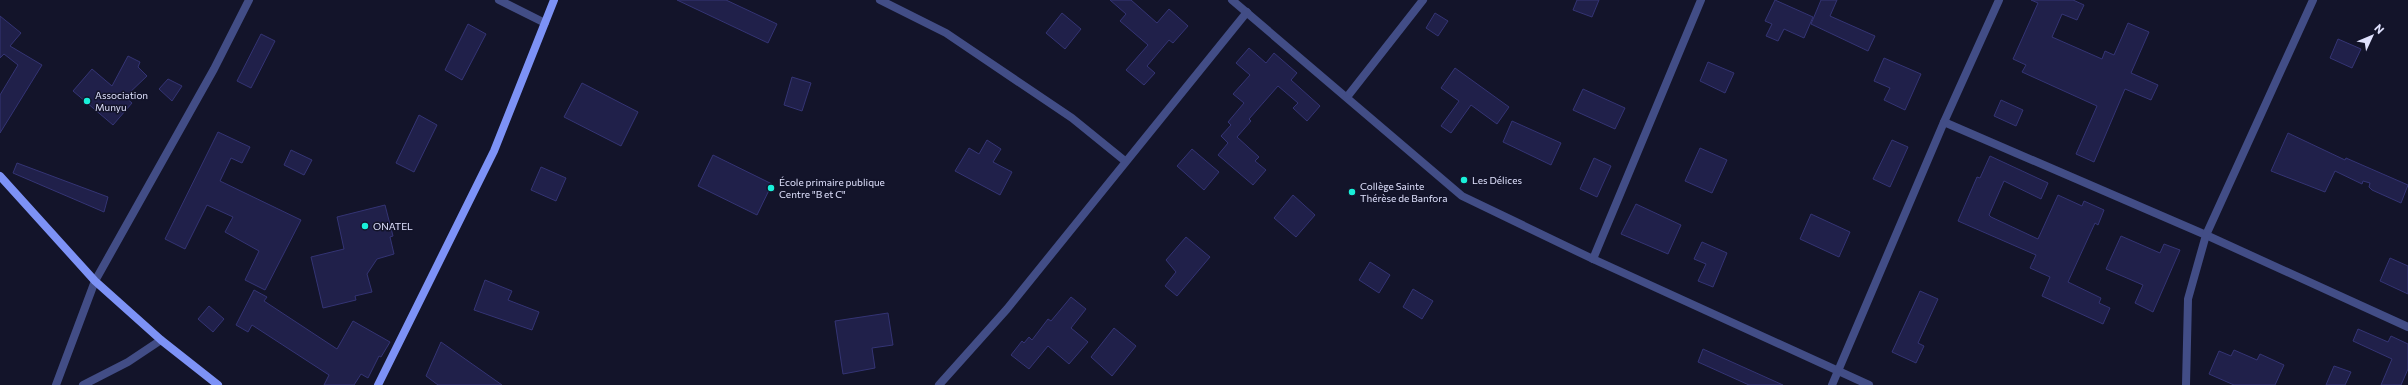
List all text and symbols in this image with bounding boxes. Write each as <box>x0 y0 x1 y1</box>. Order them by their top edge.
north arrow <box>2352 16 2392 56</box>
text: N <box>2372 21 2387 36</box>
place label: Association Munyu <box>95 89 148 113</box>
marker: Association Munyu <box>82 96 92 106</box>
place label: Les Délices <box>1472 174 1522 186</box>
marker: Les Délices <box>1459 175 1469 185</box>
place label: École primaire publique Centre "B et C" <box>779 176 885 200</box>
place label: Collège Sainte Thérèse de Banfora <box>1360 180 1447 204</box>
marker: École primaire publique Centre "B et C" <box>766 183 776 193</box>
marker: Collège Sainte Thérèse de Banfora <box>1347 187 1357 197</box>
place label: ONATEL <box>373 220 413 232</box>
marker: ONATEL <box>360 221 370 231</box>

